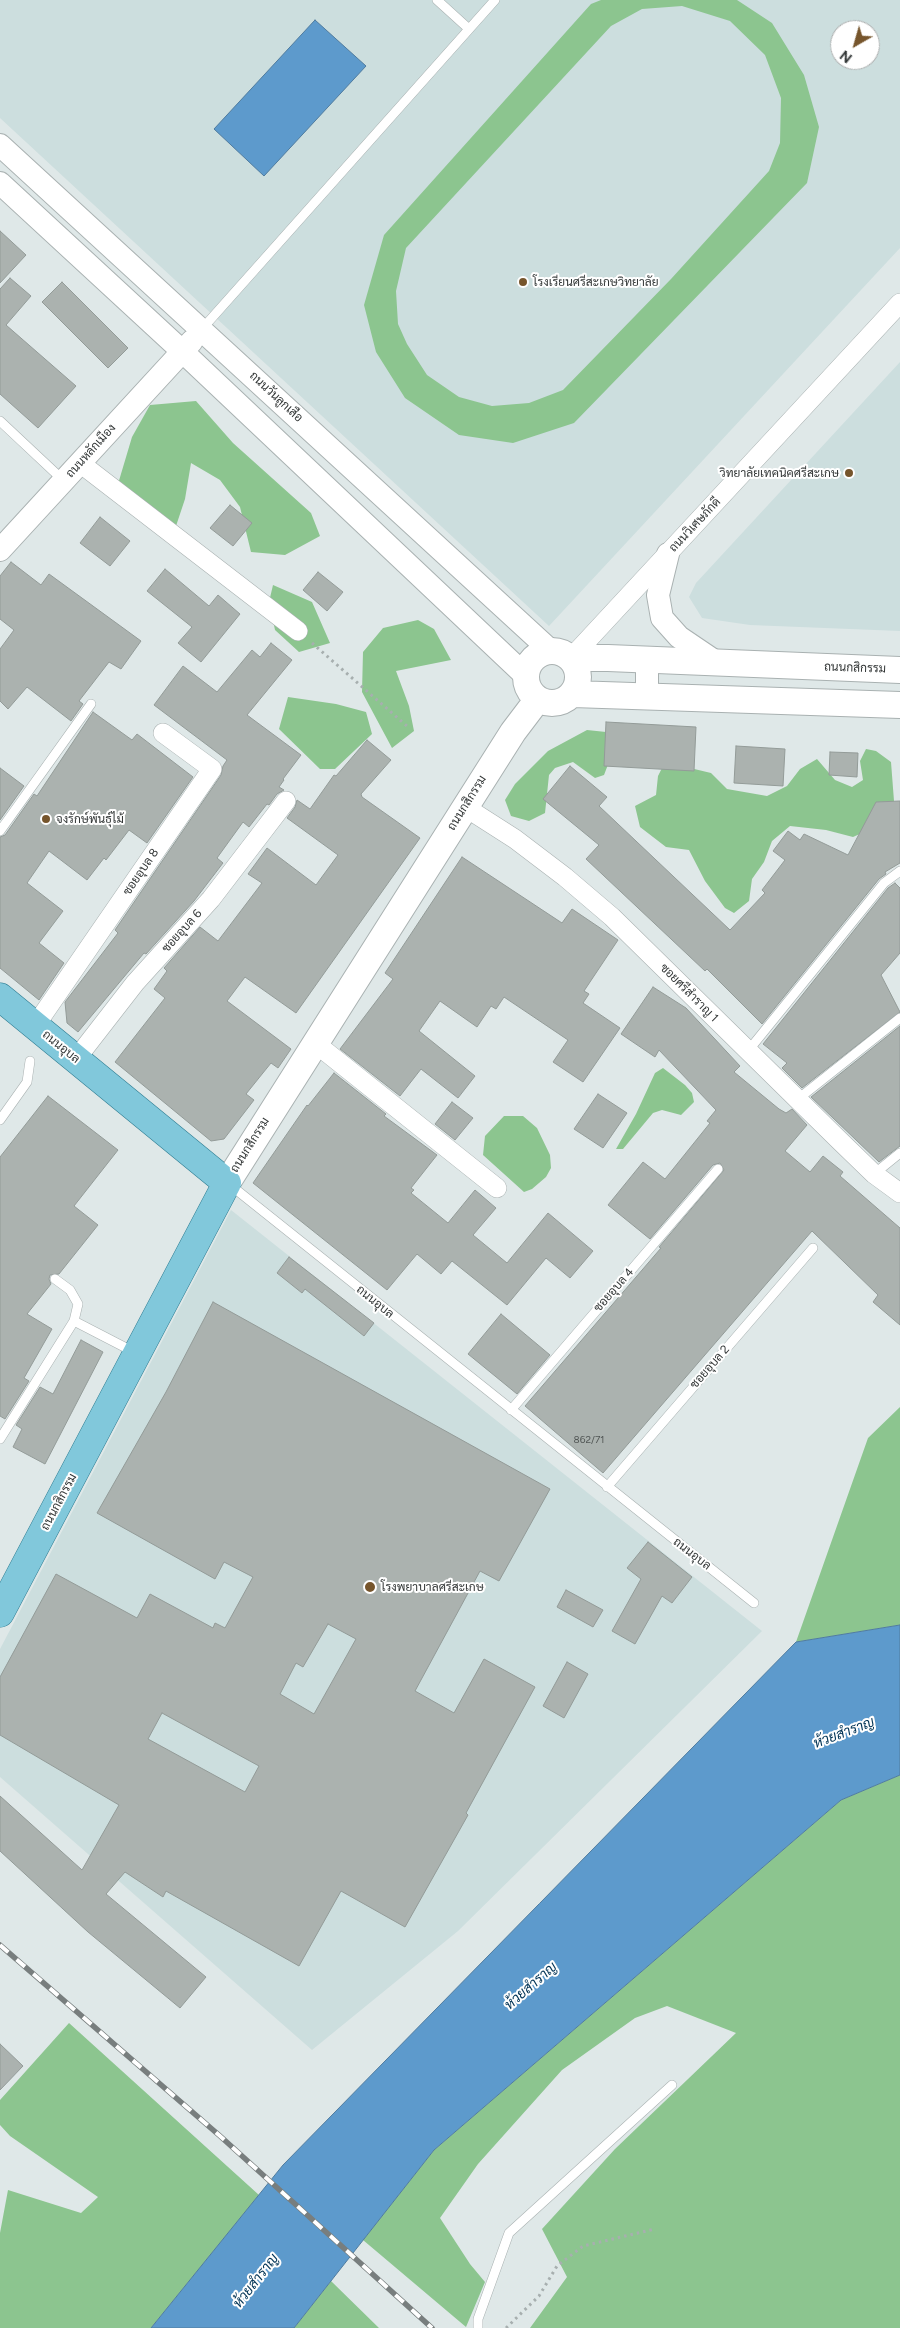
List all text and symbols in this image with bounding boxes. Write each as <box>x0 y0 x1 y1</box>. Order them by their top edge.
north arrow <box>830 20 880 70</box>
text: N <box>837 46 856 66</box>
place label: โรงเรียนศรีสะเกษวิทยาลัย <box>533 275 659 289</box>
marker: โรงเรียนศรีสะเกษวิทยาลัย <box>517 276 529 288</box>
street label: ถนนวันลูกเสือ <box>246 369 306 425</box>
street label: ถนนหลักเมือง <box>63 421 119 481</box>
place label: วิทยาลัยเทคนิคศรีสะเกษ <box>720 466 839 480</box>
marker: วิทยาลัยเทคนิคศรีสะเกษ <box>843 467 855 479</box>
street label: ถนนวิเศษภักดี <box>666 495 724 555</box>
street label: ถนนกสิกรรม <box>824 660 886 676</box>
street label: ถนนกสิกรรม <box>444 773 490 833</box>
place label: จงรักษ์พันธุ์ไม้ <box>56 812 124 826</box>
marker: จงรักษ์พันธุ์ไม้ <box>40 813 52 825</box>
street label: ซอยอุบล 8 <box>120 846 162 898</box>
street label: ซอยอุบล 6 <box>159 907 205 955</box>
street label: ซอยศรีสำราญ 1 <box>657 961 721 1025</box>
street label: ถนนอุบล <box>39 1028 83 1066</box>
street label: ถนนกสิกรรม <box>227 1115 273 1175</box>
street label: ซอยอุบล 4 <box>591 1265 637 1315</box>
street label: ถนนอุบล <box>353 1283 397 1321</box>
street label: ซอยอุบล 2 <box>687 1342 733 1392</box>
house number: 862/71 <box>574 1434 604 1446</box>
street label: ถนนกสิกรรม <box>38 1471 80 1533</box>
street label: ถนนอุบล <box>670 1535 714 1573</box>
marker: โรงพยาบาลศรีสะเกษ <box>363 1580 377 1594</box>
place label: โรงพยาบาลศรีสะเกษ <box>381 1580 484 1594</box>
water label: ห้วยสำราญ <box>811 1714 877 1752</box>
water label: ห้วยสำราญ <box>501 1959 561 2013</box>
water label: ห้วยสำราญ <box>230 2251 282 2311</box>

